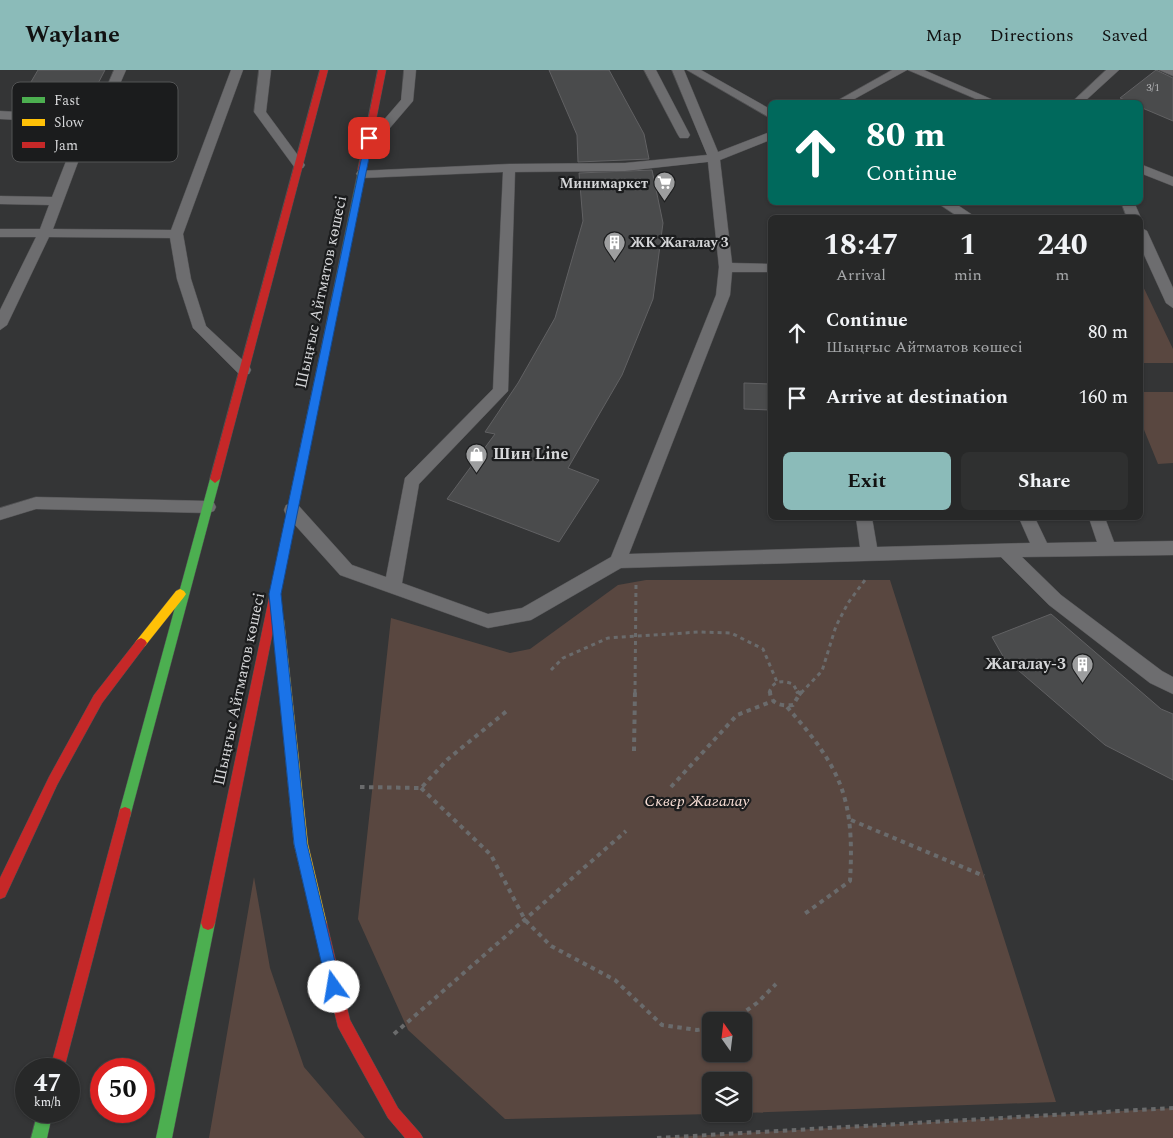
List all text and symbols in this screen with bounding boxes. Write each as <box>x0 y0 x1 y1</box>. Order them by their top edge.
text: Waylane <box>25 17 120 53</box>
text: Map <box>926 22 962 49</box>
text: Directions <box>990 22 1074 49</box>
text: Saved <box>1102 22 1148 49</box>
house number: 3/1 <box>1146 79 1160 96</box>
legend <box>12 82 178 162</box>
text: Fast <box>54 90 80 111</box>
text: 80 m <box>866 109 946 162</box>
text: Slow <box>54 112 84 133</box>
pin <box>348 117 390 159</box>
icon: ahead <box>783 120 848 185</box>
icon: arrive <box>355 124 383 152</box>
text: Jam <box>54 135 78 156</box>
text: Continue <box>866 157 957 190</box>
supermarket icon: Минимаркет <box>652 171 676 202</box>
place label: Минимаркет <box>559 173 648 194</box>
street label: Шыңғыс Айтматов көшесі <box>289 193 353 391</box>
text: 18:47 <box>823 222 899 268</box>
text: 1 <box>959 222 976 268</box>
text: 240 <box>1037 222 1088 268</box>
building icon: ЖК Жагалау 3 <box>602 230 626 261</box>
place label: ЖК Жагалау 3 <box>630 232 729 253</box>
text: Arrival <box>836 263 886 287</box>
text: min <box>954 263 982 287</box>
text: m <box>1056 263 1069 287</box>
text: Continue <box>826 306 908 335</box>
text: 80 m <box>1088 318 1128 347</box>
icon: ahead <box>783 319 811 347</box>
text: Шыңғыс Айтматов көшесі <box>826 335 1023 359</box>
text: Arrive at destination <box>826 383 1008 412</box>
text: 160 m <box>1078 383 1128 412</box>
icon: arrive <box>783 384 811 412</box>
shop icon: Шин Line <box>465 442 489 473</box>
place label: Шин Line <box>493 442 568 466</box>
button: Exit <box>783 452 951 510</box>
button: Share <box>961 452 1128 510</box>
street label: Шыңғыс Айтматов көшесі <box>207 590 271 788</box>
place label: Жагалау-3 <box>985 652 1066 676</box>
building icon: Жагалау-3 <box>1070 652 1094 683</box>
park label: Сквер Жагалау <box>645 789 749 813</box>
position arrow <box>307 960 359 1012</box>
north arrow <box>702 1012 752 1062</box>
map controls <box>702 1012 752 1122</box>
speed limit sign: 50 <box>90 1058 155 1123</box>
text: 47 <box>33 1065 62 1103</box>
button: layers <box>702 1072 752 1122</box>
text: km/h <box>34 1093 61 1112</box>

